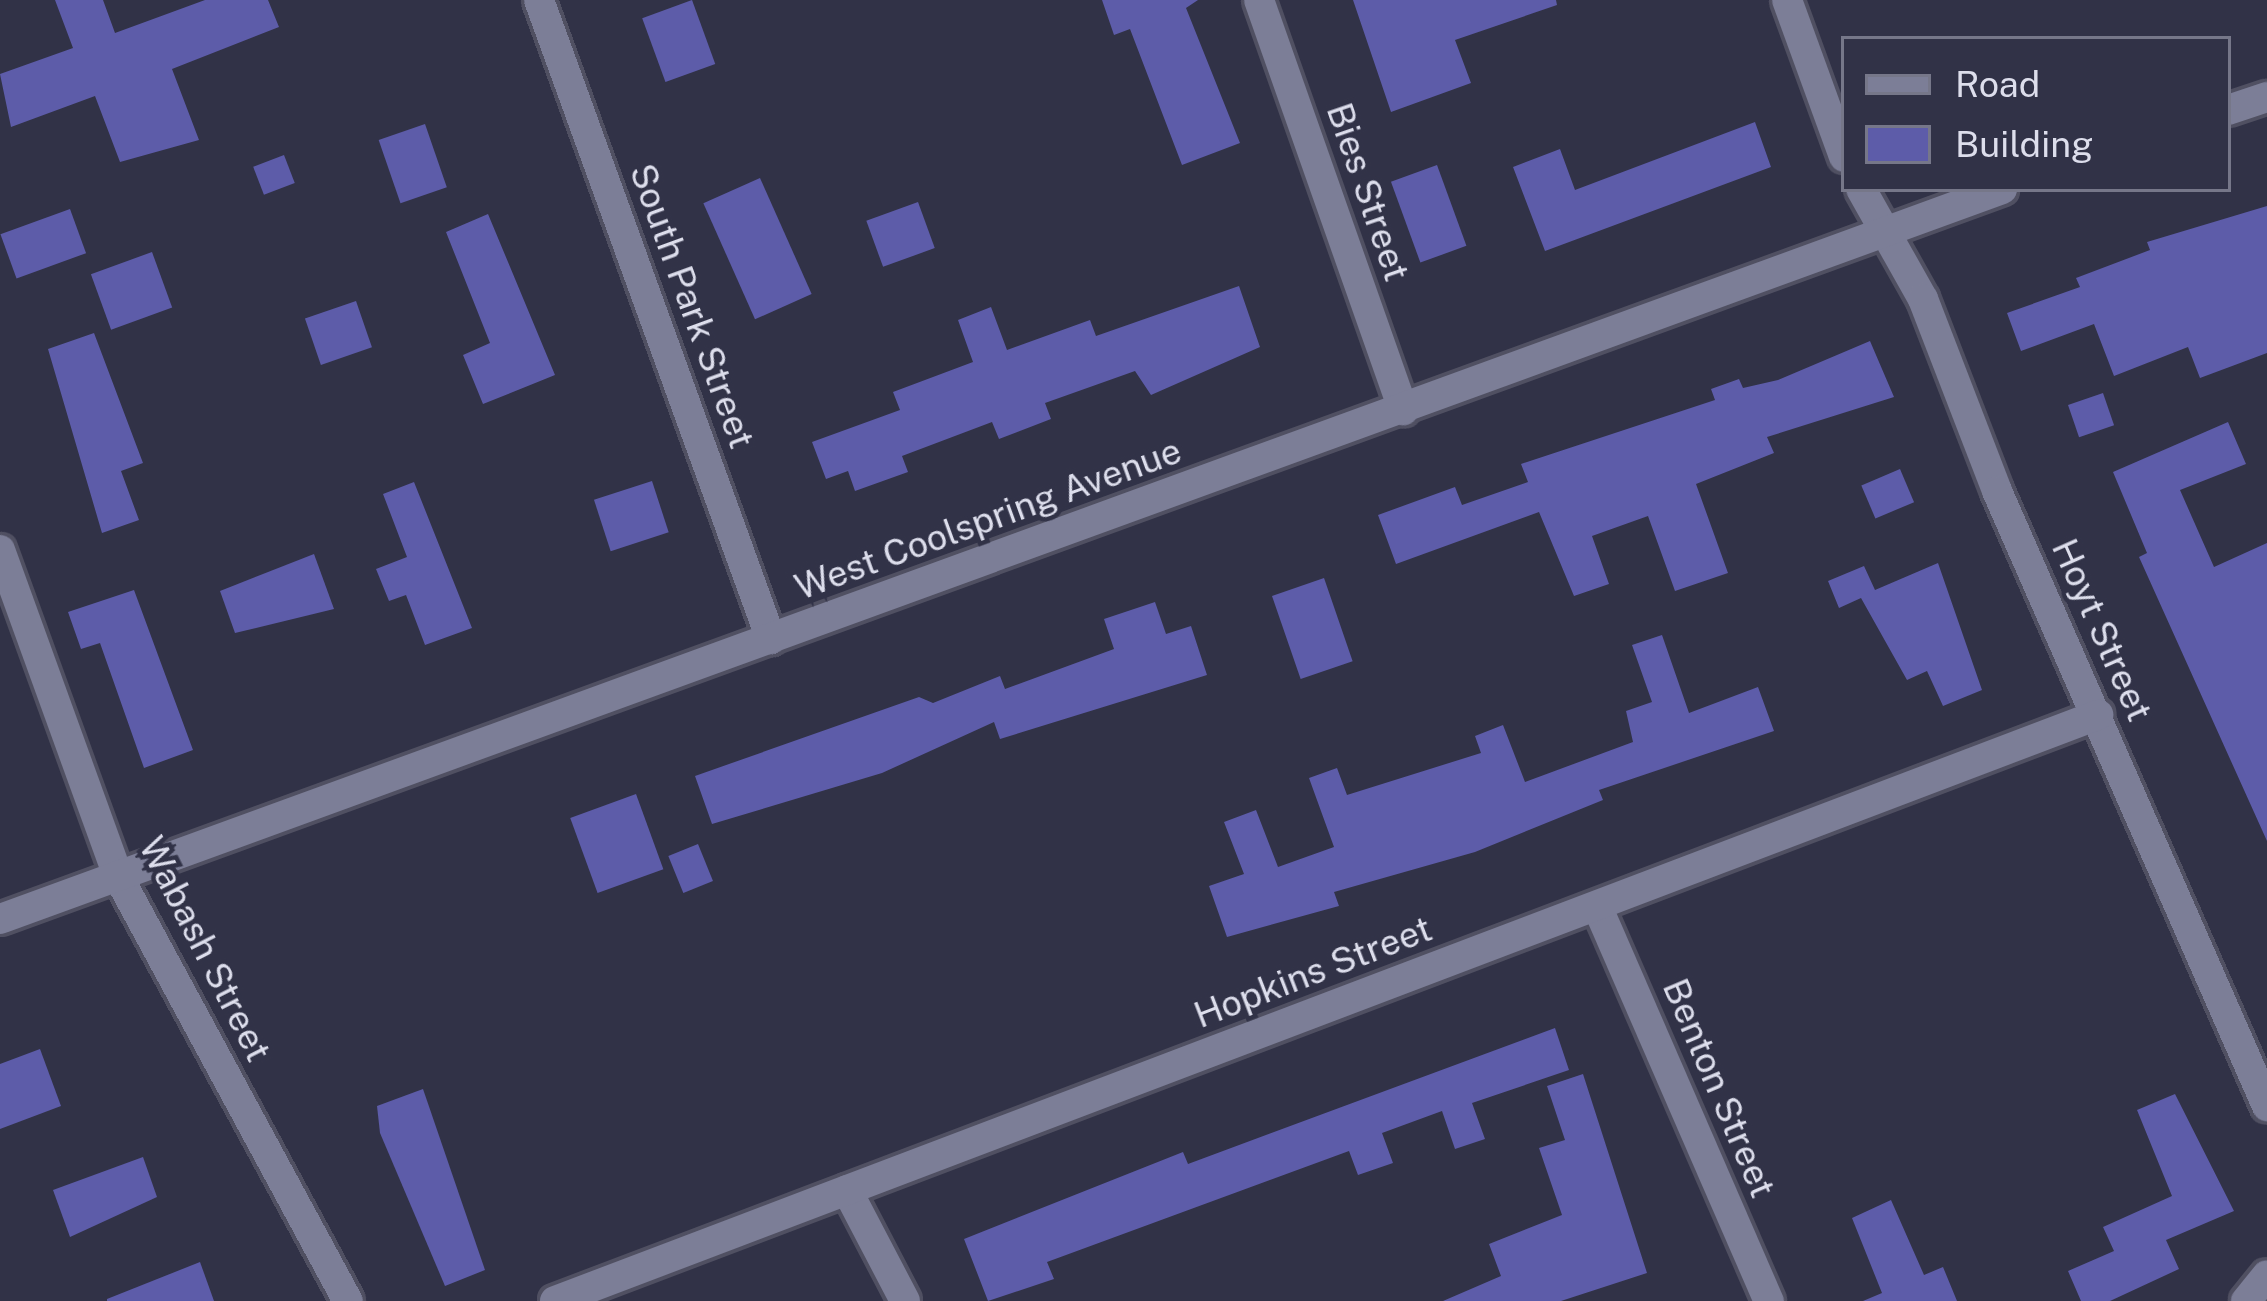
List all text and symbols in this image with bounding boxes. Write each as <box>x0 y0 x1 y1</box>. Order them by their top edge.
legend <box>1841 36 2231 192</box>
text: Road <box>1955 63 2040 105</box>
street label: Bies Street <box>1317 97 1419 287</box>
text: Building <box>1955 123 2093 165</box>
street label: South Park Street <box>620 158 764 454</box>
street label: West Coolspring Avenue <box>789 429 1187 609</box>
street label: Hoyt Street <box>2043 532 2161 728</box>
street label: Wabash Street <box>130 829 280 1069</box>
street label: Hopkins Street <box>1188 907 1438 1037</box>
street label: Benton Street <box>1654 972 1784 1204</box>

